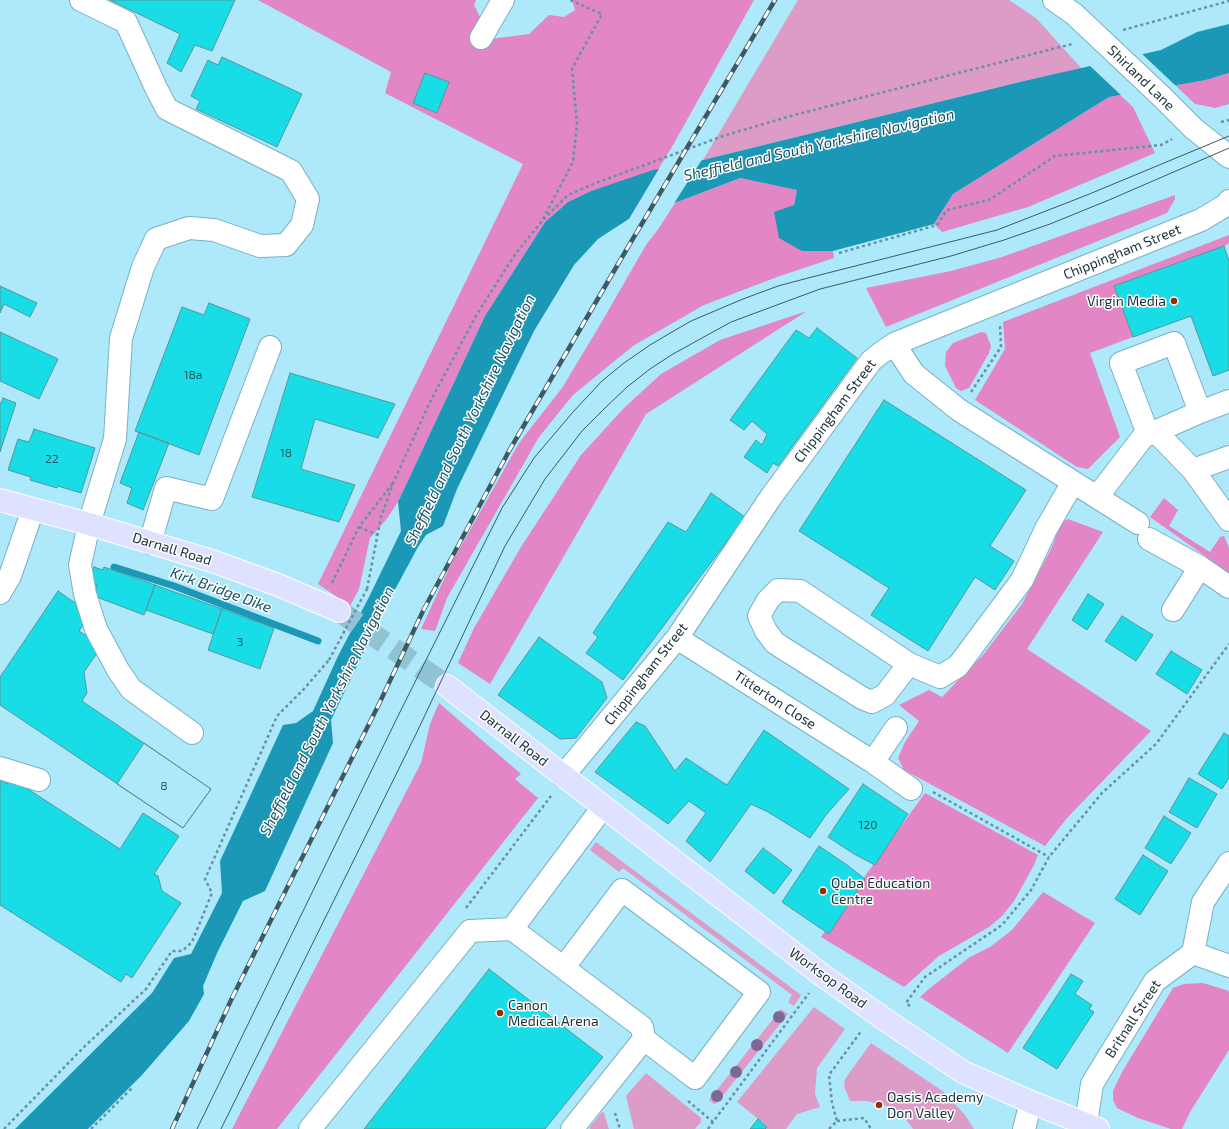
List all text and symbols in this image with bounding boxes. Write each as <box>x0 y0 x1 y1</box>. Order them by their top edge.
street label: Shirland Lane <box>1104 42 1178 114</box>
water label: Sheffield and South Yorkshire Navigation <box>682 105 956 185</box>
street label: Chippingham Street <box>1061 221 1183 283</box>
water label: Sheffield and South Yorkshire Navigation <box>401 292 539 548</box>
place label: Virgin Media <box>1087 293 1166 309</box>
marker: Virgin Media <box>1169 296 1179 306</box>
street label: Chippingham Street <box>791 356 879 466</box>
house number: 18a <box>184 368 202 382</box>
house number: 18 <box>280 446 292 460</box>
house number: 22 <box>45 452 59 466</box>
street label: Darnall Road <box>130 529 214 569</box>
water label: Kirk Bridge Dike <box>168 563 274 617</box>
water label: Sheffield and South Yorkshire Navigation <box>256 583 398 839</box>
street label: Chippingham Street <box>601 619 691 729</box>
house number: 3 <box>237 635 243 649</box>
street label: Titterton Close <box>731 667 819 733</box>
street label: Darnall Road <box>476 706 552 770</box>
house number: 8 <box>160 779 168 793</box>
house number: 120 <box>859 818 877 832</box>
place label: Quba Education Centre <box>831 875 930 908</box>
marker: Quba Education Centre <box>818 886 828 896</box>
street label: Worksop Road <box>786 944 870 1012</box>
street label: Britnall Street <box>1102 977 1164 1061</box>
place label: Canon Medical Arena <box>508 997 599 1030</box>
marker: Canon Medical Arena <box>495 1008 505 1018</box>
place label: Oasis Academy Don Valley <box>887 1089 983 1122</box>
marker: Oasis Academy Don Valley <box>874 1100 884 1110</box>

